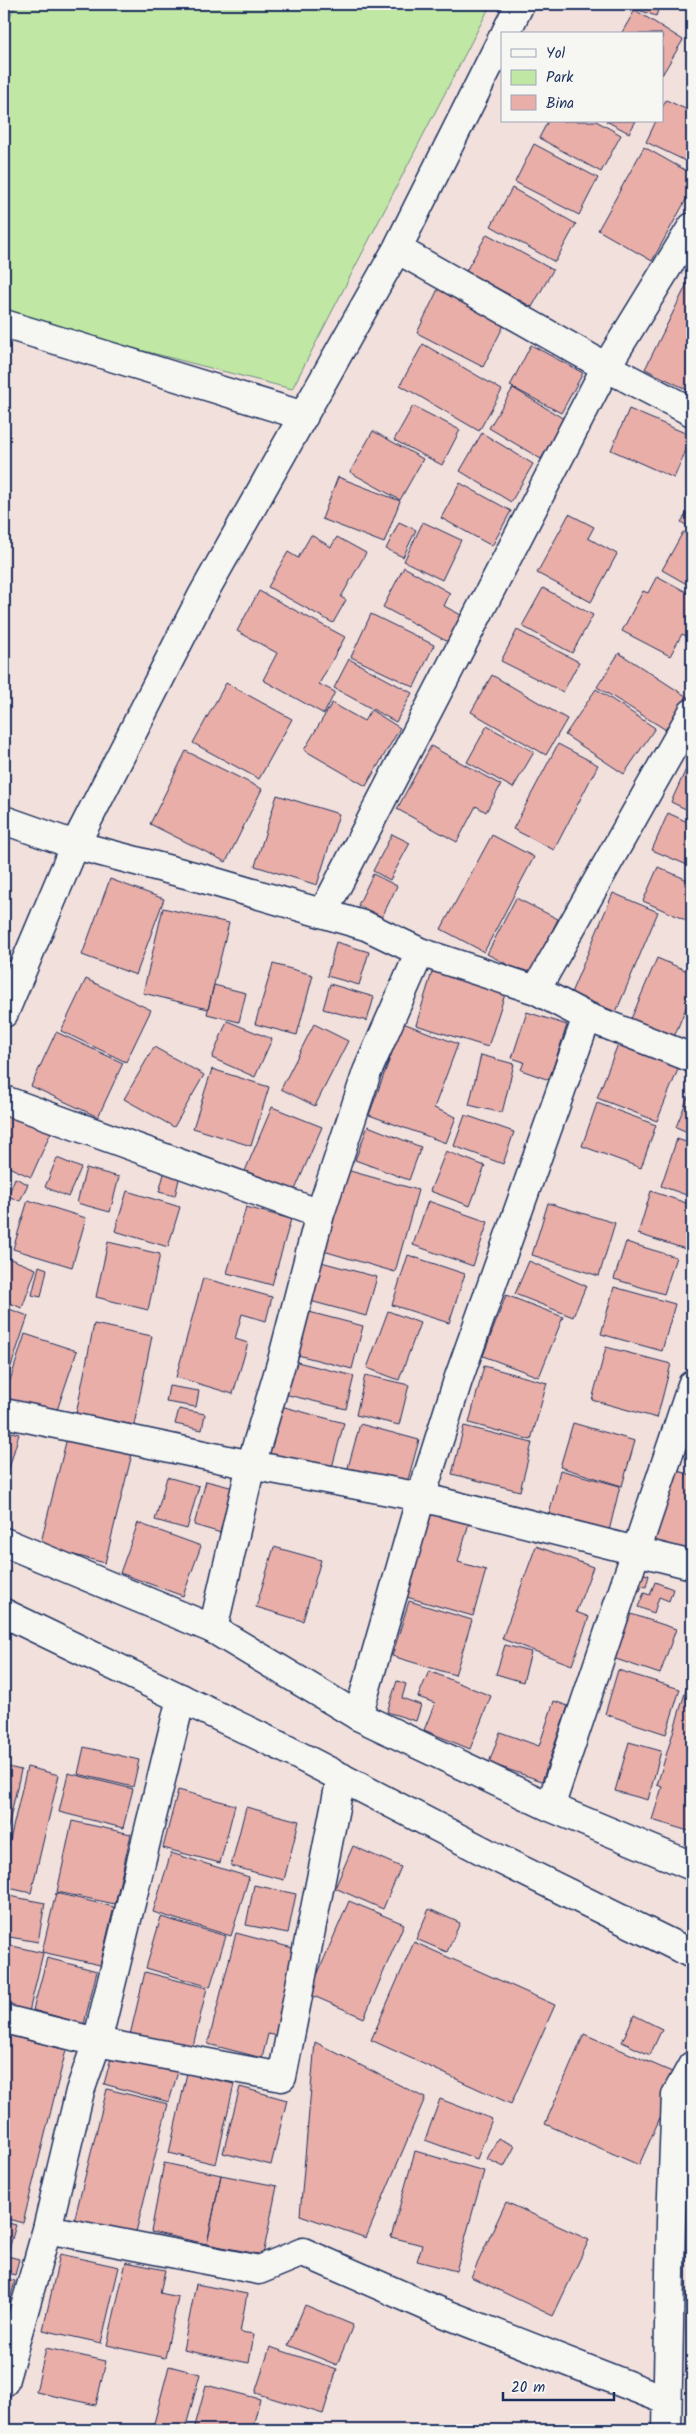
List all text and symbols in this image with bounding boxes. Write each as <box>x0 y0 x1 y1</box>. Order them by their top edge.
legend <box>501 32 664 122</box>
text: Yol <box>546 42 565 66</box>
text: Park <box>546 66 574 90</box>
text: Bina <box>546 92 574 116</box>
scale bar <box>503 2369 615 2401</box>
text: 20 m <box>511 2376 545 2400</box>

